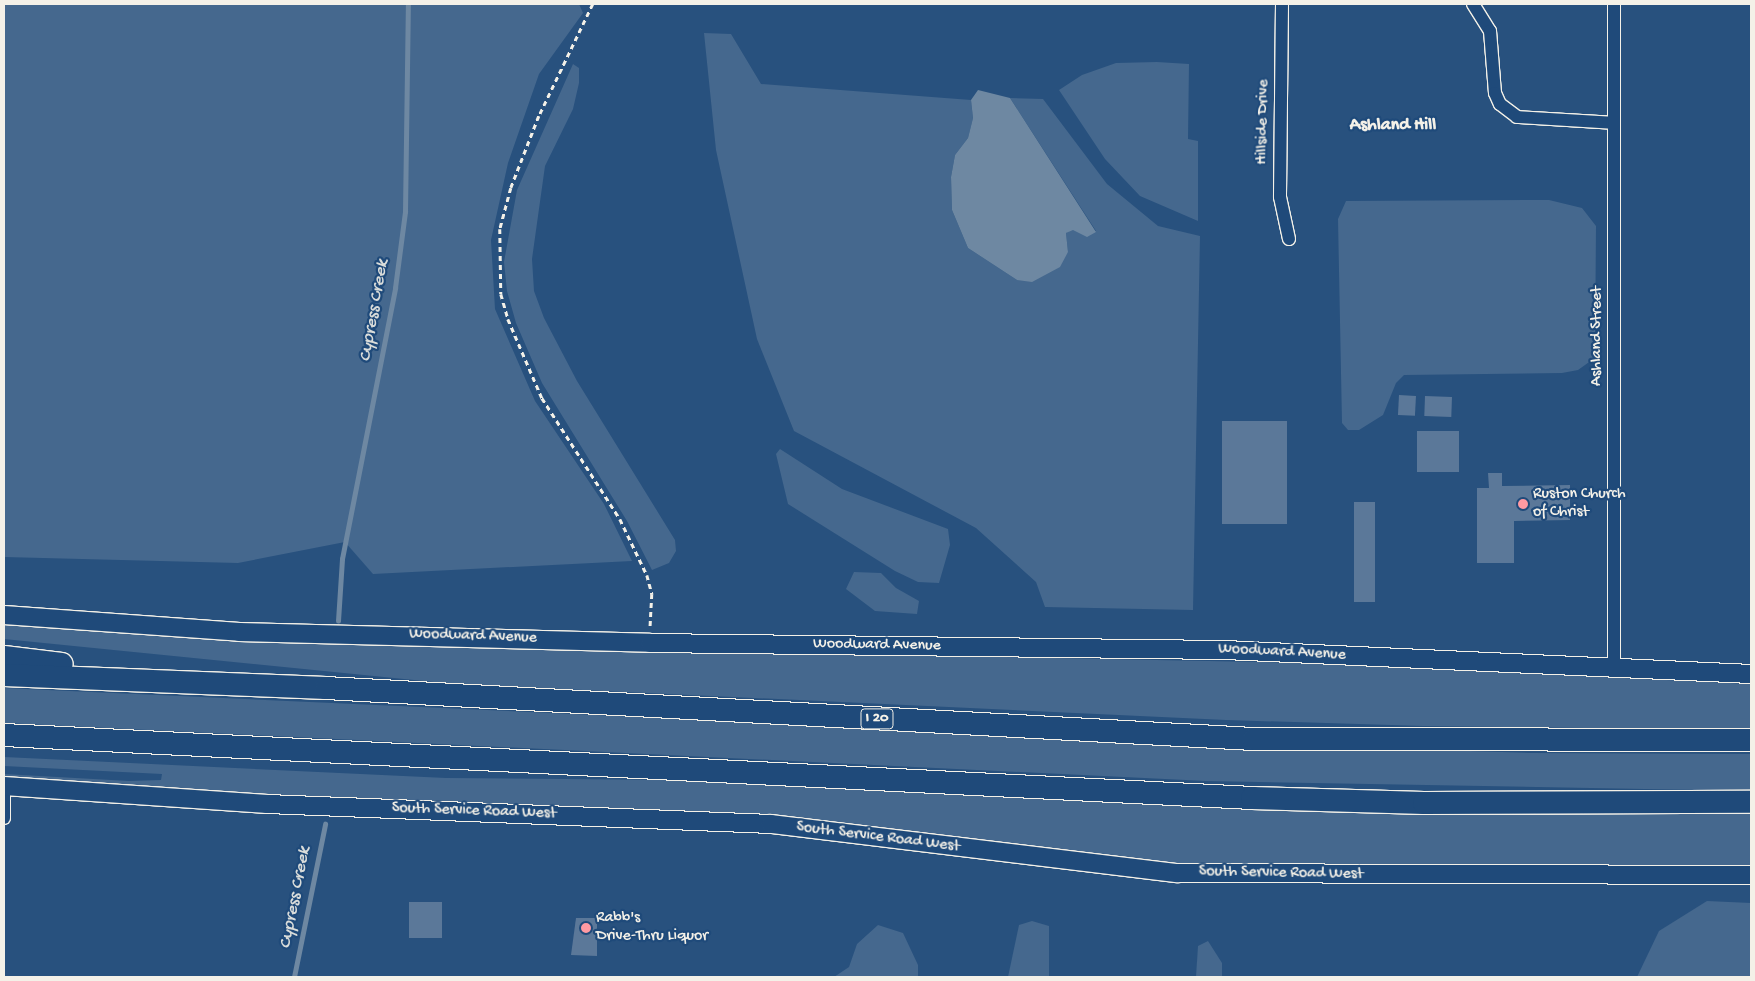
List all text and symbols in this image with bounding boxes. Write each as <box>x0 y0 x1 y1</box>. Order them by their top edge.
street label: Hillside Drive <box>1254 79 1274 165</box>
district label: Ashland Hill <box>1350 115 1436 137</box>
water label: Cypress Creek <box>355 258 395 364</box>
street label: Ashland Street <box>1588 286 1608 386</box>
place label: Ruston Church of Christ <box>1533 485 1625 523</box>
marker: Ruston Church of Christ <box>1517 498 1529 510</box>
street label: Woodward Avenue <box>409 625 537 649</box>
street label: Woodward Avenue <box>813 635 941 657</box>
street label: Woodward Avenue <box>1218 640 1346 666</box>
road number: I 20 <box>860 706 894 732</box>
street label: South Service Road West <box>391 800 557 824</box>
street label: South Service Road West <box>795 818 961 858</box>
water label: Cypress Creek <box>276 845 316 951</box>
street label: South Service Road West <box>1199 863 1363 885</box>
place label: Rabb's Drive-Thru Liquor <box>596 909 708 947</box>
marker: Rabb's Drive-Thru Liquor <box>580 922 592 934</box>

